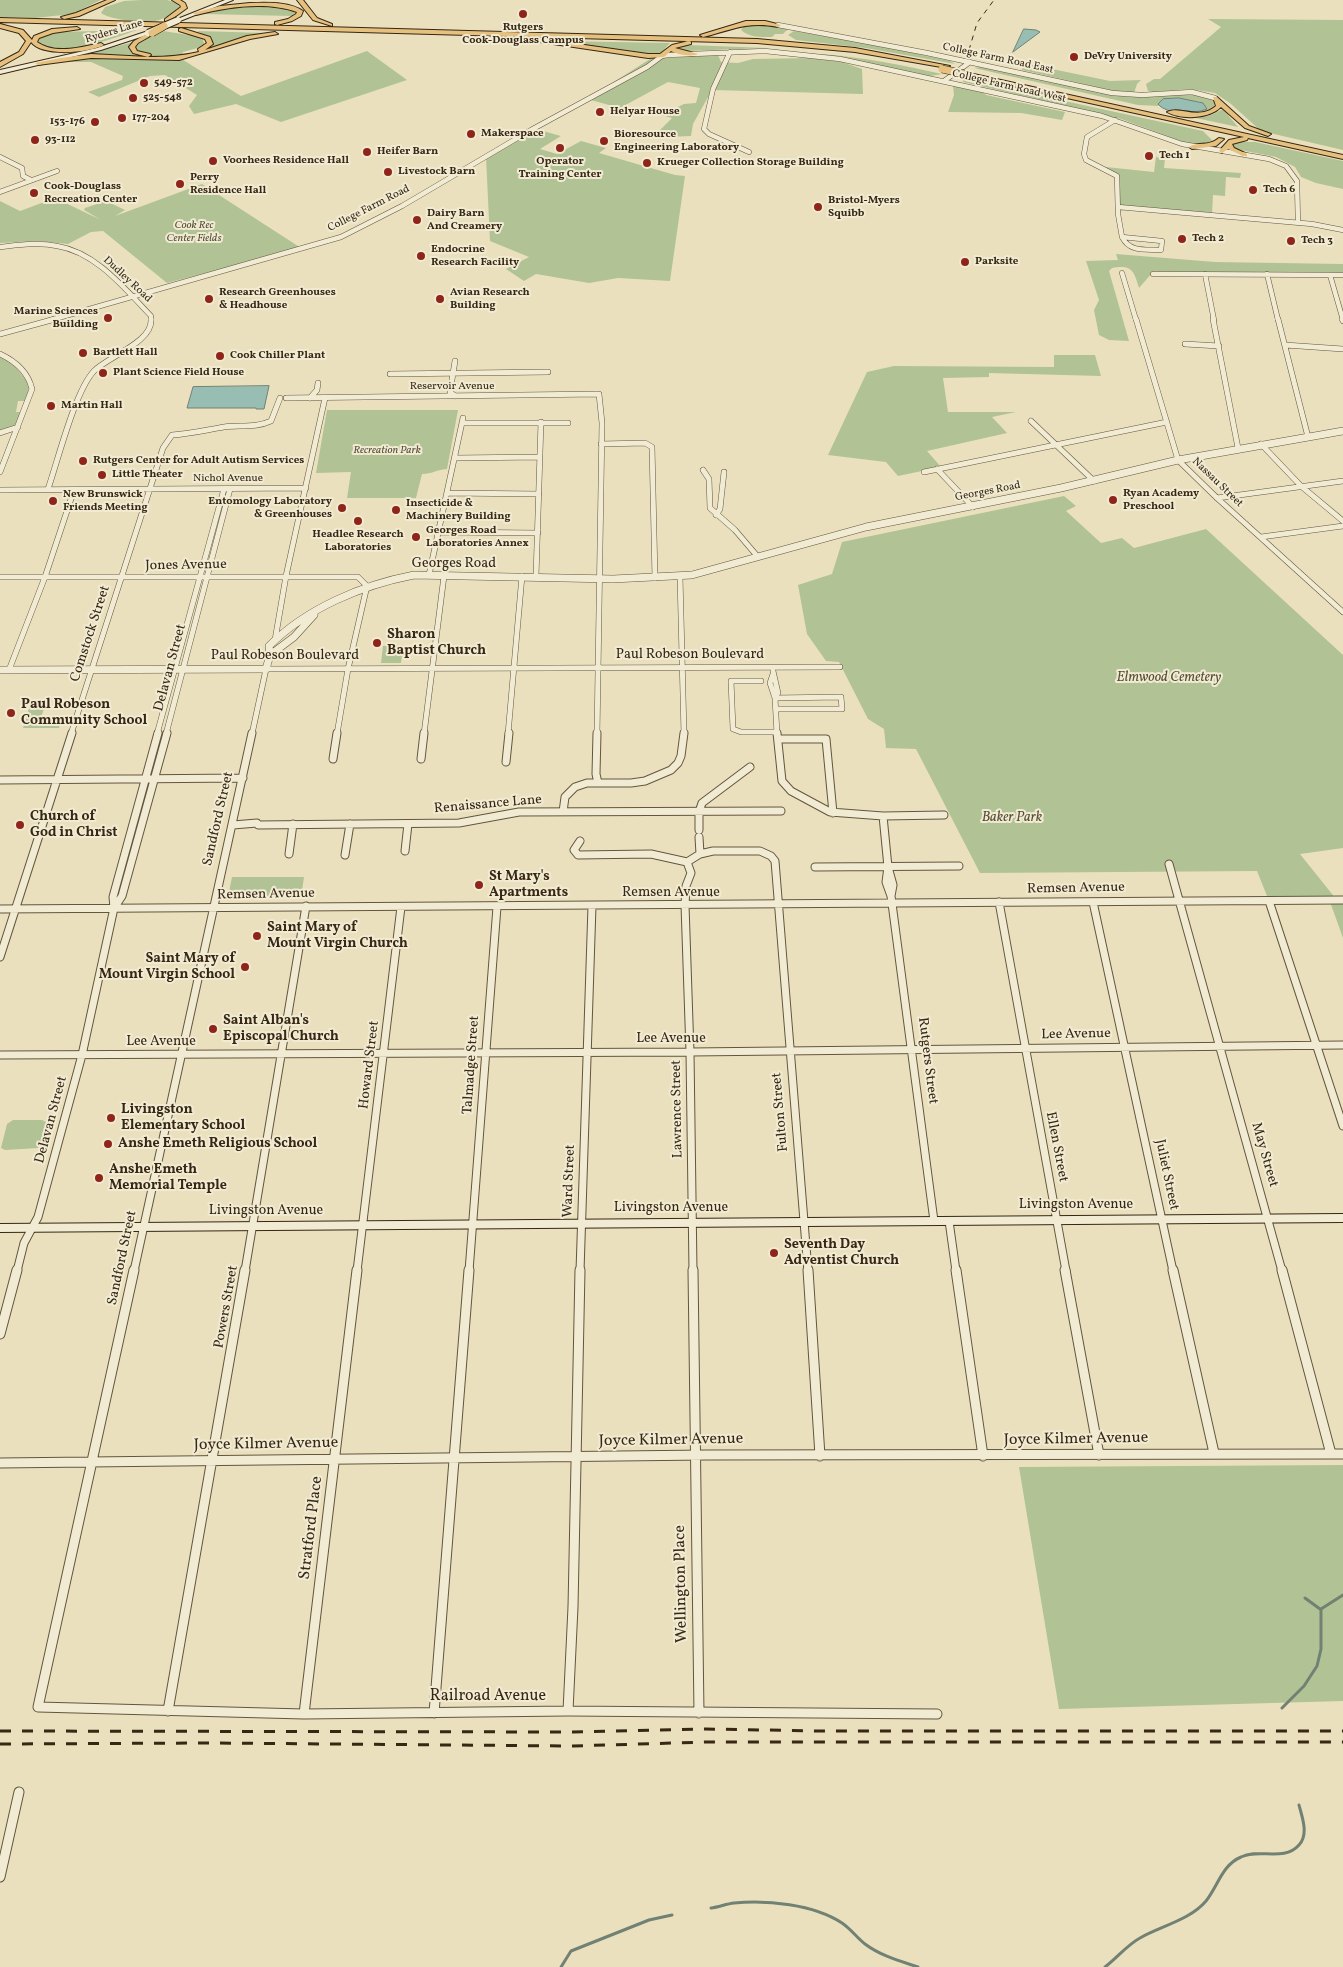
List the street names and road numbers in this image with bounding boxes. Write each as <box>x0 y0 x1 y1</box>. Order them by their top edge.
street label: Ryders Lane <box>84 17 144 47</box>
street label: College Farm Road East <box>941 41 1055 77</box>
street label: College Farm Road West <box>951 67 1067 107</box>
street label: College Farm Road <box>326 183 412 235</box>
street label: Dudley Road <box>100 254 154 306</box>
street label: Reservoir Avenue <box>410 380 494 394</box>
street label: Nassau Street <box>1189 455 1245 511</box>
street label: Nichol Avenue <box>193 472 263 486</box>
street label: Georges Road <box>954 479 1022 505</box>
street label: Georges Road <box>412 556 496 572</box>
street label: Jones Avenue <box>145 557 227 575</box>
street label: Comstock Street <box>68 584 114 684</box>
street label: Delavan Street <box>151 622 191 714</box>
street label: Paul Robeson Boulevard <box>616 647 764 663</box>
street label: Paul Robeson Boulevard <box>211 648 359 664</box>
street label: Sandford Street <box>200 770 238 868</box>
street label: Renaissance Lane <box>433 792 543 818</box>
street label: Remsen Avenue <box>1027 880 1125 898</box>
street label: Remsen Avenue <box>622 885 720 901</box>
street label: Remsen Avenue <box>217 886 315 904</box>
street label: Talmadge Street <box>460 1015 484 1115</box>
street label: Rutgers Street <box>913 1017 941 1105</box>
street label: Howard Street <box>356 1020 384 1110</box>
street label: Lee Avenue <box>1041 1026 1111 1044</box>
street label: Lee Avenue <box>636 1031 706 1047</box>
street label: Lee Avenue <box>126 1034 196 1050</box>
street label: Lawrence Street <box>669 1060 687 1158</box>
street label: Fulton Street <box>769 1072 793 1152</box>
street label: Delavan Street <box>32 1074 72 1166</box>
street label: Ellen Street <box>1041 1110 1071 1184</box>
street label: May Street <box>1247 1121 1281 1189</box>
street label: Juliet Street <box>1150 1138 1182 1212</box>
street label: Ward Street <box>560 1144 580 1218</box>
street label: Livingston Avenue <box>1019 1197 1133 1213</box>
street label: Livingston Avenue <box>614 1200 728 1216</box>
street label: Livingston Avenue <box>209 1203 323 1219</box>
street label: Sandford Street <box>105 1209 141 1307</box>
street label: Powers Street <box>211 1264 243 1350</box>
street label: Joyce Kilmer Avenue <box>1004 1429 1148 1451</box>
street label: Joyce Kilmer Avenue <box>599 1430 743 1452</box>
street label: Joyce Kilmer Avenue <box>194 1434 338 1456</box>
street label: Stratford Place <box>296 1475 328 1581</box>
street label: Wellington Place <box>671 1525 693 1643</box>
street label: Railroad Avenue <box>430 1687 546 1707</box>

